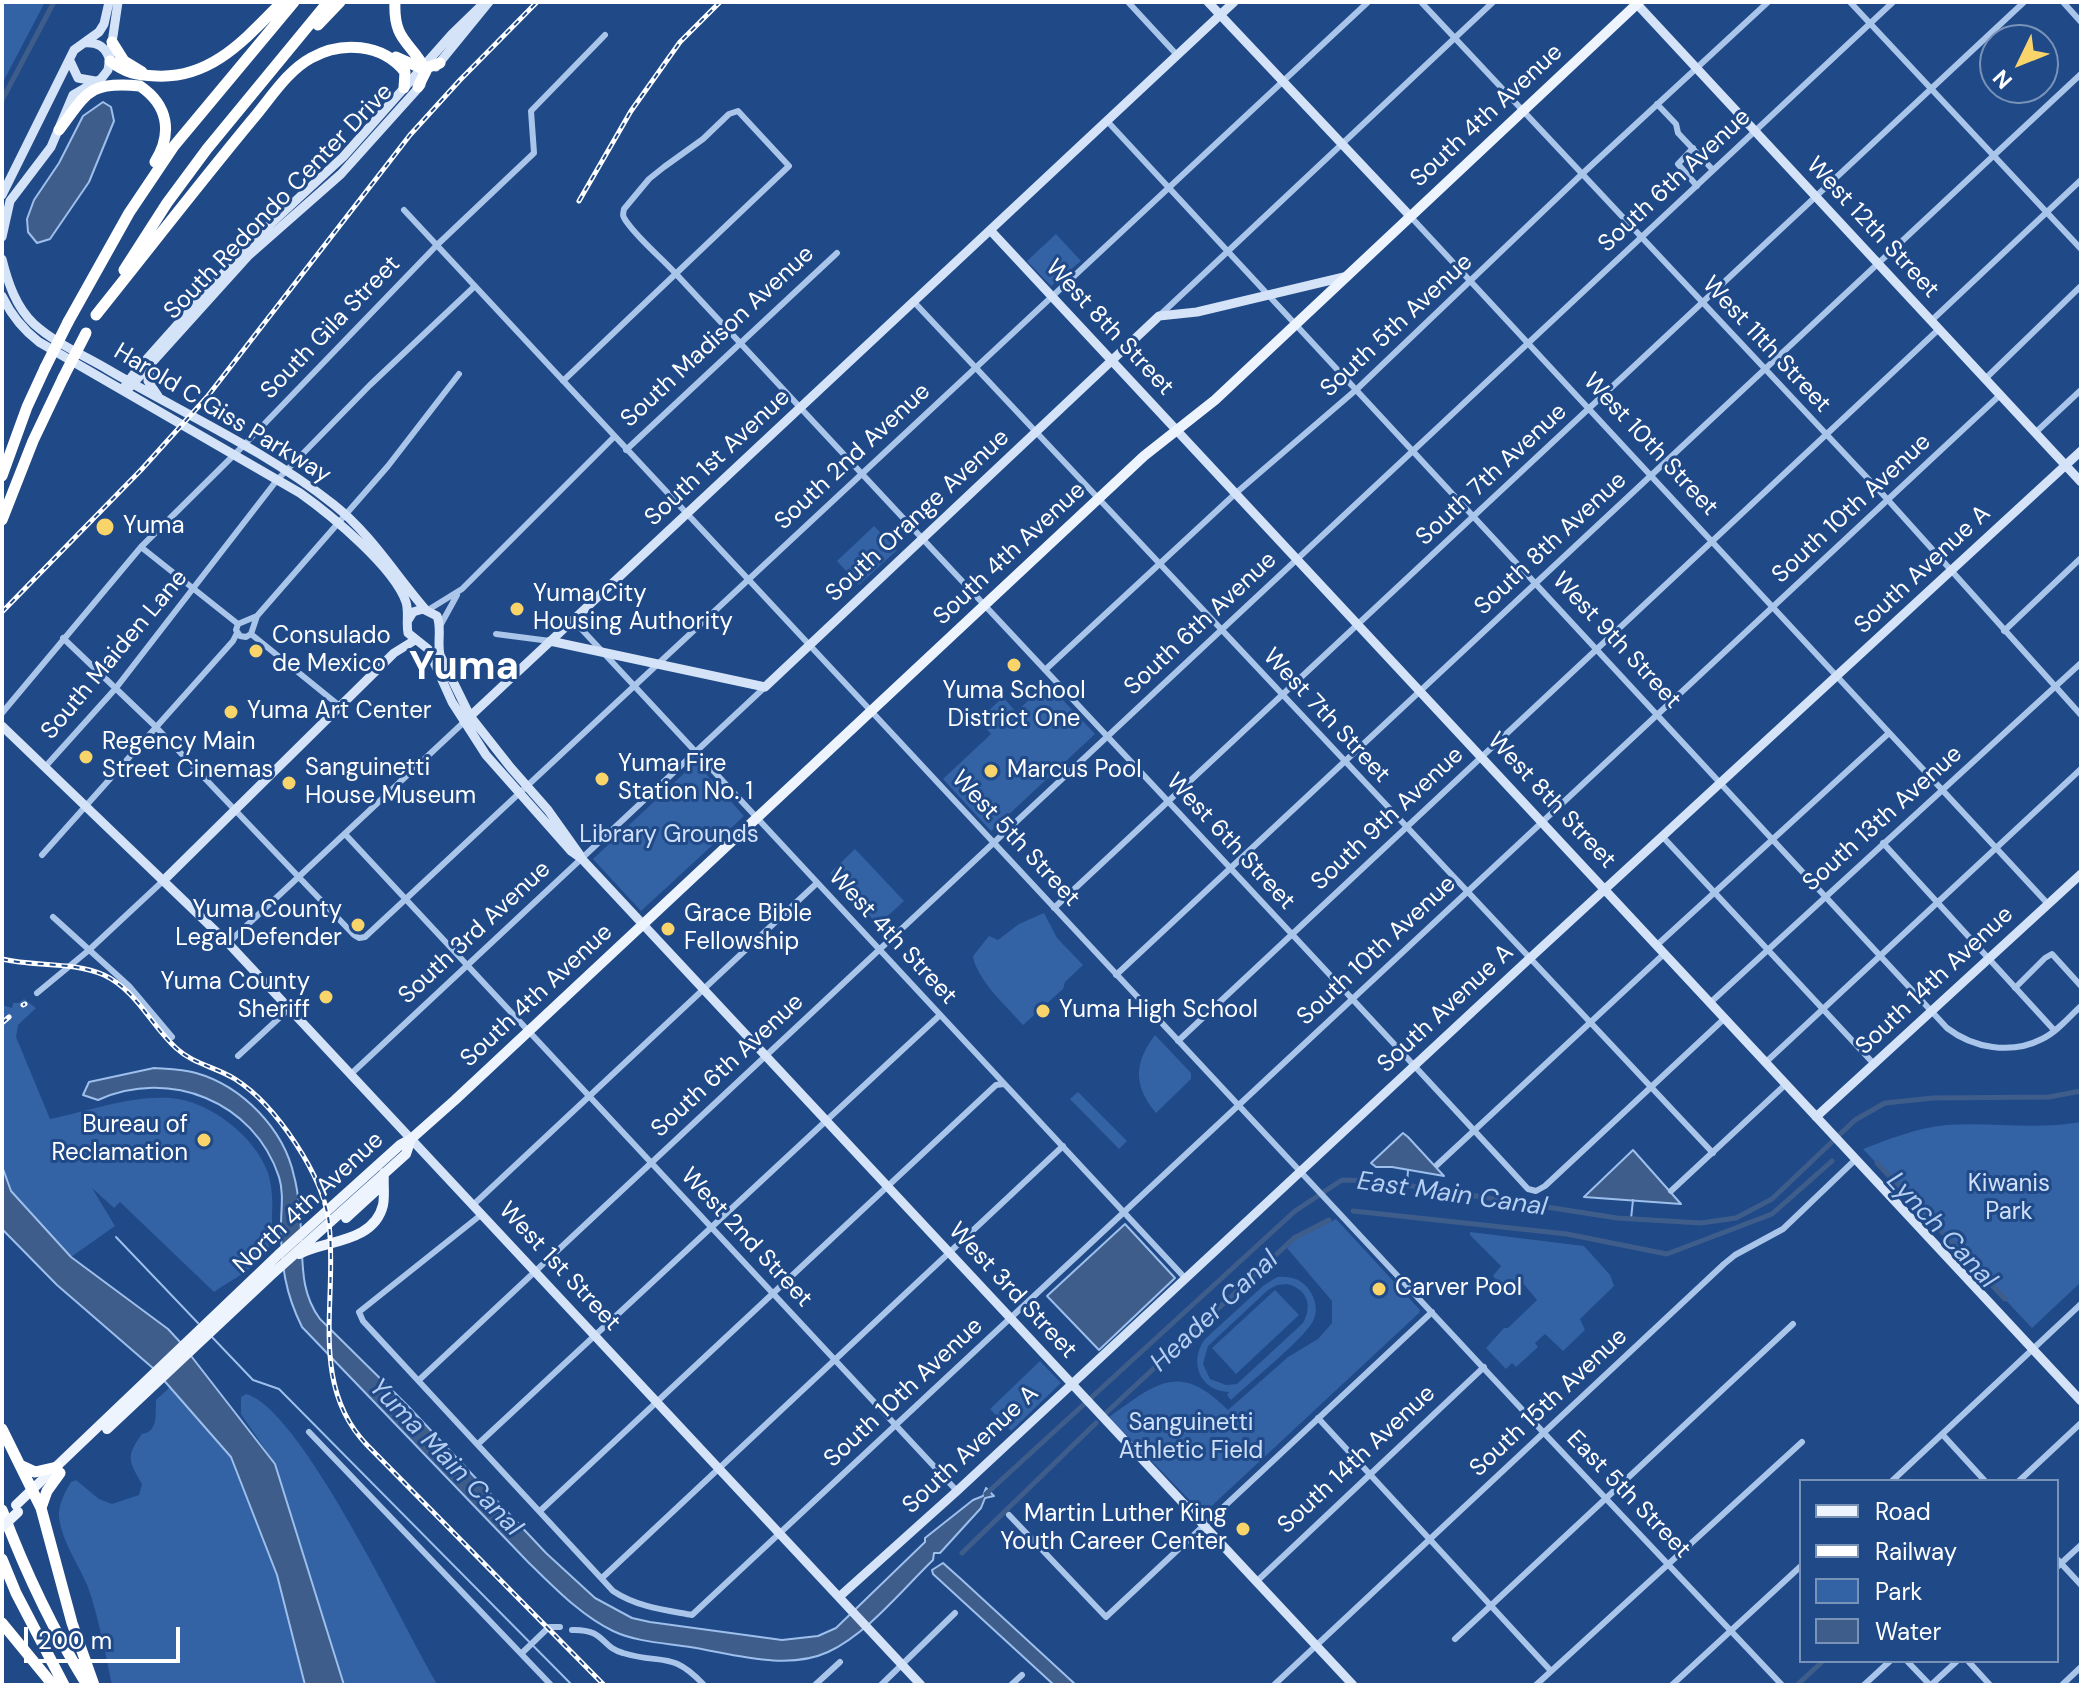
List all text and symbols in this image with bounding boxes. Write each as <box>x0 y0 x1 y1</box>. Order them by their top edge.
north arrow <box>1979 24 2059 104</box>
street label: South 4th Avenue <box>1405 38 1569 194</box>
text: N <box>1986 64 2019 95</box>
street label: South Redondo Center Drive <box>159 78 399 326</box>
street label: South 6th Avenue <box>1593 103 1757 259</box>
street label: West 12th Street <box>1799 152 1945 304</box>
street label: South Madison Avenue <box>615 240 821 434</box>
street label: South 5th Avenue <box>1315 248 1479 404</box>
street label: South Gila Street <box>255 250 407 406</box>
street label: West 8th Street <box>1039 254 1179 402</box>
street label: West 11th Street <box>1696 271 1836 419</box>
street label: Harold C Giss Parkway <box>108 338 336 490</box>
street label: West 10th Street <box>1577 368 1723 522</box>
street label: South 2nd Avenue <box>769 378 937 536</box>
street label: South 1st Avenue <box>639 383 797 533</box>
street label: South 7th Avenue <box>1411 398 1573 552</box>
street label: South Orange Avenue <box>820 424 1016 608</box>
street label: South 10th Avenue <box>1767 428 1937 590</box>
street label: South 8th Avenue <box>1469 466 1633 622</box>
street label: South 4th Avenue <box>928 476 1092 632</box>
street label: South Avenue A <box>1849 500 1997 640</box>
place label: Yuma <box>123 513 184 541</box>
marker: Yuma <box>94 516 116 538</box>
street label: South 6th Avenue <box>1119 546 1283 702</box>
street label: South Maiden Lane <box>36 564 194 746</box>
street label: West 9th Street <box>1546 567 1686 715</box>
place label: Yuma City Housing Authority <box>533 581 733 637</box>
marker: Yuma City Housing Authority <box>508 600 526 618</box>
place label: Consulado de Mexico <box>272 623 391 679</box>
marker: Consulado de Mexico <box>247 642 265 660</box>
street label: West 7th Street <box>1256 643 1396 789</box>
district label: Yuma <box>409 645 519 693</box>
marker: Yuma School District One <box>1005 656 1023 674</box>
place label: Yuma School District One <box>942 678 1086 734</box>
place label: Yuma Art Center <box>247 698 432 726</box>
marker: Yuma Art Center <box>222 703 240 721</box>
street label: West 8th Street <box>1481 727 1621 875</box>
place label: Regency Main Street Cinemas <box>102 729 273 785</box>
street label: South 13th Avenue <box>1797 740 1969 898</box>
street label: South 9th Avenue <box>1306 741 1470 897</box>
marker: Regency Main Street Cinemas <box>77 748 95 766</box>
place label: Yuma Fire Station No. 1 <box>618 751 753 807</box>
place label: Sanguinetti House Museum <box>305 755 476 811</box>
place label: Marcus Pool <box>1007 757 1142 785</box>
marker: Marcus Pool <box>982 762 1000 780</box>
street label: West 5th Street <box>945 765 1085 913</box>
street label: West 6th Street <box>1160 768 1300 916</box>
marker: Yuma Fire Station No. 1 <box>593 770 611 788</box>
marker: Sanguinetti House Museum <box>280 774 298 792</box>
park label: Library Grounds <box>579 822 759 850</box>
street label: South 3rd Avenue <box>393 855 557 1011</box>
street label: West 4th Street <box>822 863 962 1011</box>
street label: South 10th Avenue <box>1292 870 1462 1032</box>
place label: Yuma County Legal Defender <box>175 897 342 953</box>
place label: Grace Bible Fellowship <box>684 901 812 957</box>
street label: South 14th Avenue <box>1850 901 2020 1061</box>
marker: Yuma County Legal Defender <box>349 916 367 934</box>
street label: South 4th Avenue <box>455 918 619 1074</box>
marker: Grace Bible Fellowship <box>659 920 677 938</box>
street label: South Avenue A <box>1372 939 1520 1079</box>
place label: Yuma County Sheriff <box>160 969 310 1025</box>
marker: Yuma County Sheriff <box>317 988 335 1006</box>
street label: South 6th Avenue <box>646 988 810 1144</box>
place label: Yuma High School <box>1059 997 1258 1025</box>
marker: Yuma High School <box>1034 1002 1052 1020</box>
place label: Bureau of Reclamation <box>51 1112 188 1168</box>
street label: North 4th Avenue <box>228 1126 390 1280</box>
marker: Bureau of Reclamation <box>195 1131 213 1149</box>
street label: West 2nd Street <box>674 1162 818 1314</box>
water label: East Main Canal <box>1355 1166 1549 1224</box>
water label: Lynch Canal <box>1879 1167 2003 1295</box>
park label: Kiwanis Park <box>1968 1171 2050 1227</box>
street label: West 1st Street <box>492 1197 626 1337</box>
street label: West 3rd Street <box>942 1217 1082 1365</box>
water label: Header Canal <box>1145 1245 1285 1379</box>
place label: Carver Pool <box>1395 1275 1522 1303</box>
marker: Carver Pool <box>1370 1280 1388 1298</box>
street label: South 10th Avenue <box>819 1312 989 1474</box>
street label: South 15th Avenue <box>1464 1323 1634 1483</box>
water label: Yuma Main Canal <box>362 1373 528 1543</box>
street label: South Avenue A <box>897 1380 1045 1520</box>
street label: South 14th Avenue <box>1272 1380 1442 1540</box>
park label: Sanguinetti Athletic Field <box>1119 1410 1263 1466</box>
street label: East 5th Street <box>1560 1425 1696 1565</box>
legend <box>1799 1479 2059 1663</box>
text: Road <box>1875 1496 1931 1527</box>
place label: Martin Luther King Youth Career Center <box>1000 1501 1227 1557</box>
marker: Martin Luther King Youth Career Center <box>1234 1520 1252 1538</box>
text: Railway <box>1875 1536 1957 1567</box>
text: Park <box>1875 1576 1922 1607</box>
scale bar <box>28 1611 184 1661</box>
text: Water <box>1875 1616 1941 1647</box>
text: 200 m <box>38 1625 112 1656</box>

